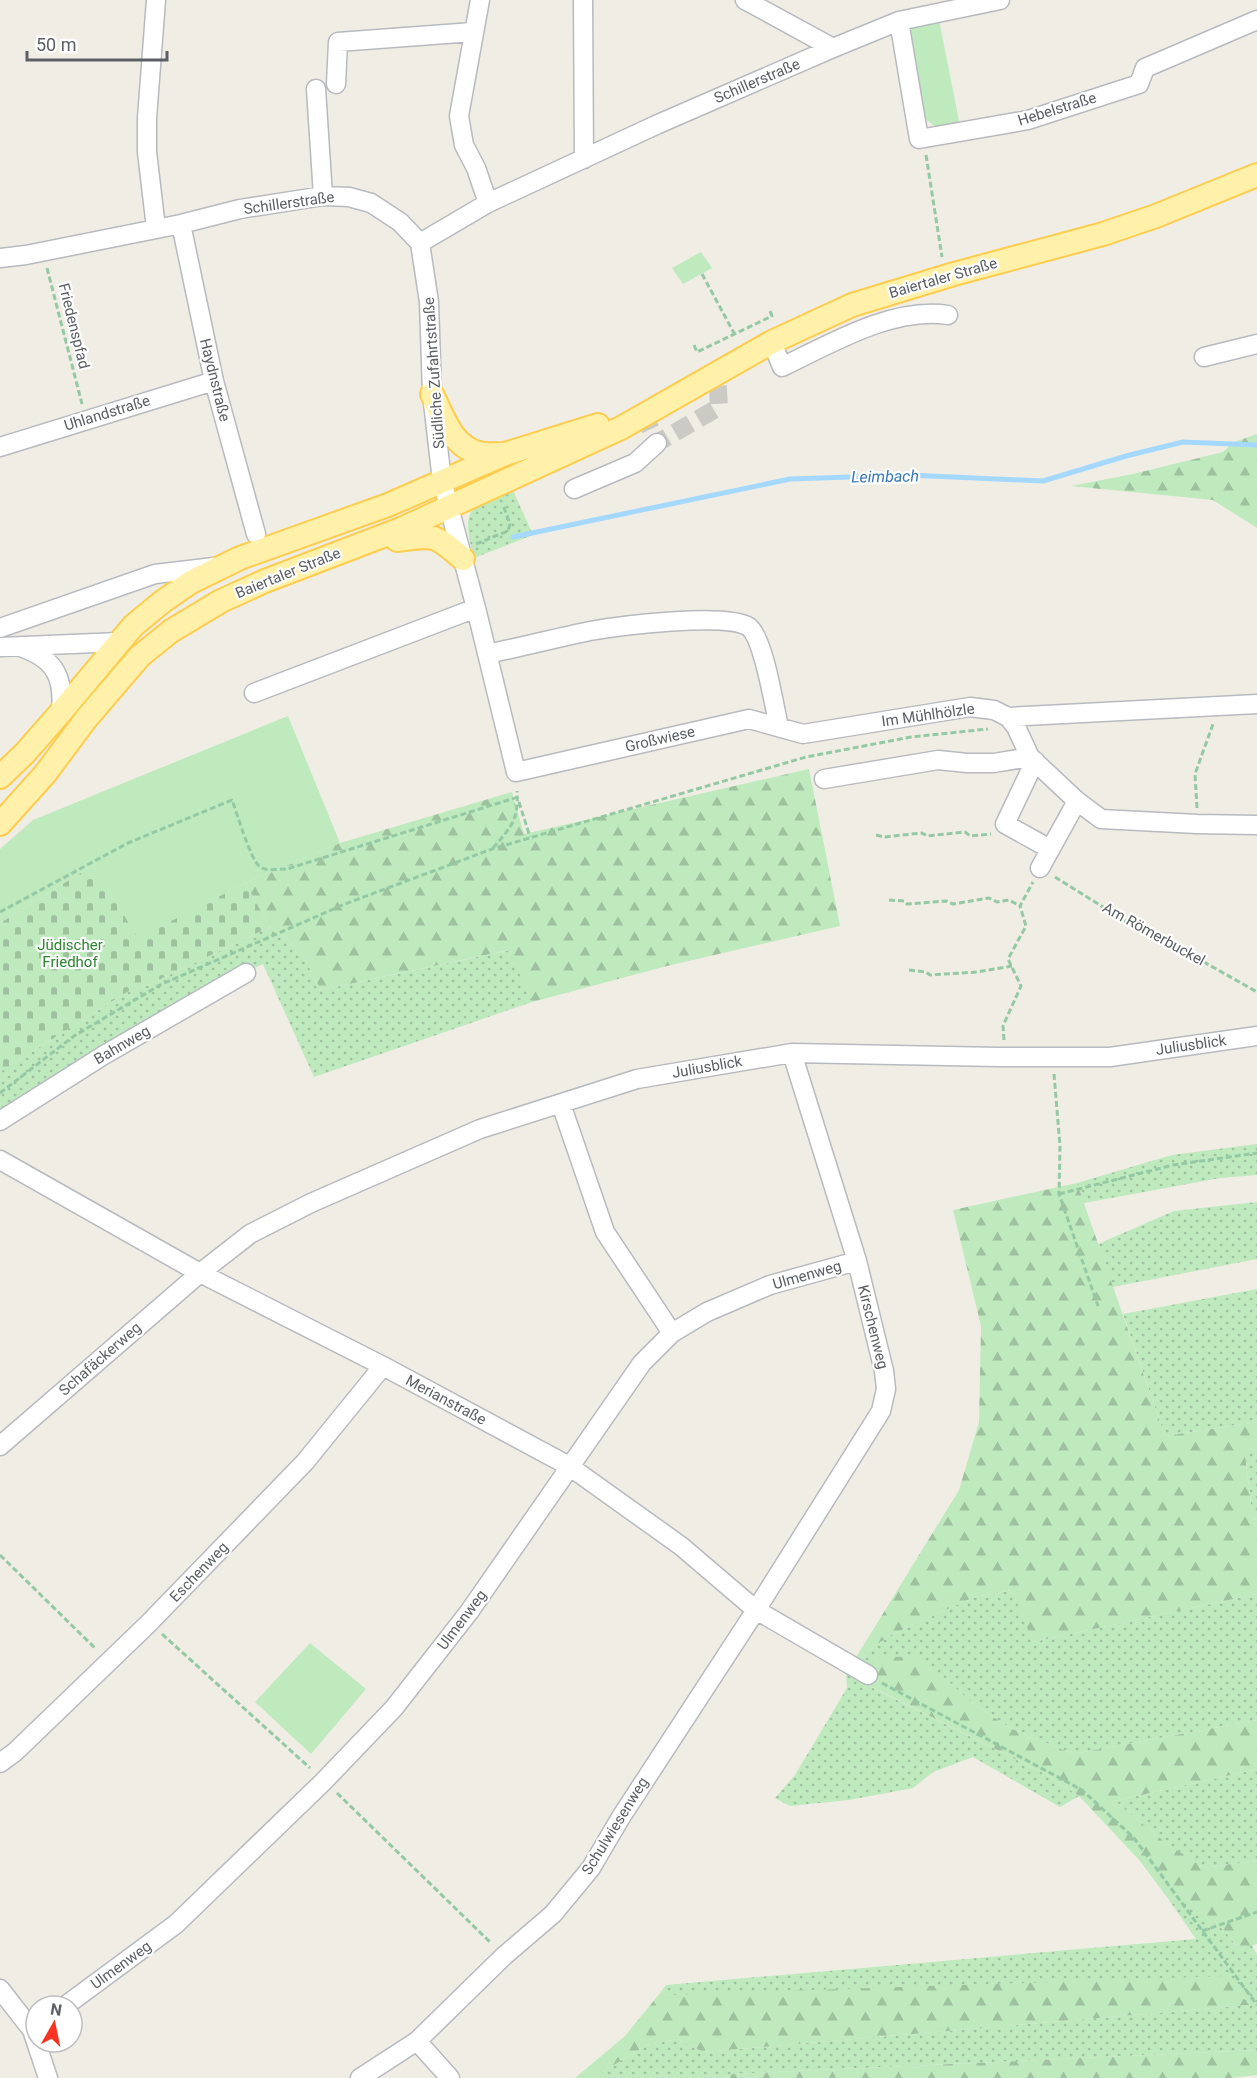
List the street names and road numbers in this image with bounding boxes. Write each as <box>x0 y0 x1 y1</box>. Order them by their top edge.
street label: Schillerstraße <box>711 55 803 107</box>
street label: Hebelstraße <box>1016 89 1098 129</box>
street label: Schillerstraße <box>242 188 336 218</box>
street label: Baiertaler Straße <box>887 254 999 302</box>
street label: Friedenspfad <box>55 281 93 371</box>
street label: Südliche Zufahrtstraße <box>420 296 448 450</box>
street label: Haydnstraße <box>196 337 234 423</box>
street label: Uhlandstraße <box>62 391 152 435</box>
street label: Baiertaler Straße <box>233 544 343 602</box>
street label: Im Mühlhölzle <box>880 700 976 730</box>
street label: Großwiese <box>623 722 697 756</box>
street label: Am Römerbuckel <box>1100 898 1208 970</box>
street label: Bahnweg <box>91 1022 153 1068</box>
street label: Juliusblick <box>1155 1031 1228 1059</box>
street label: Juliusblick <box>670 1052 744 1082</box>
street label: Ulmenweg <box>771 1257 843 1293</box>
street label: Kirschenweg <box>854 1283 892 1371</box>
street label: Schafäckerweg <box>55 1319 145 1399</box>
street label: Merianstraße <box>403 1371 489 1429</box>
street label: Eschenweg <box>166 1538 232 1606</box>
street label: Ulmenweg <box>434 1586 490 1654</box>
street label: Schulwiesenweg <box>578 1774 652 1878</box>
street label: Ulmenweg <box>87 1937 155 1993</box>

